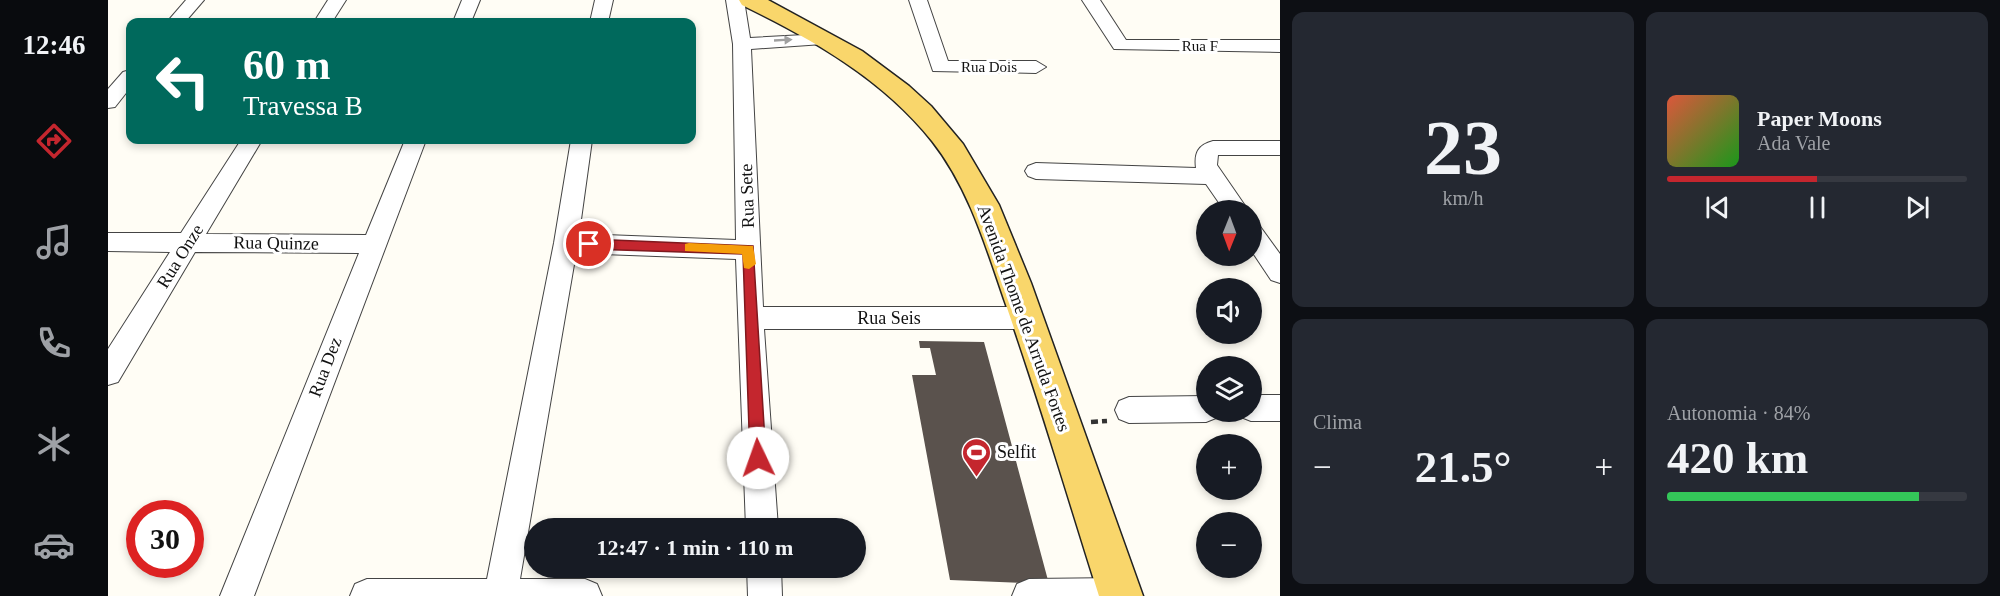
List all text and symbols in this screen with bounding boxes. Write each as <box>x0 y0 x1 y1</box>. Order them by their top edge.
text: 12:46 <box>23 30 86 60</box>
one-way arrow <box>773 35 792 44</box>
street label: Rua F <box>1182 38 1218 54</box>
icon: left <box>144 42 222 120</box>
text: 60 m <box>243 42 331 88</box>
street label: Rua Dois <box>961 59 1017 75</box>
text: Travessa B <box>243 91 363 121</box>
text: 23 <box>1424 104 1502 191</box>
text: Paper Moons <box>1757 106 1882 131</box>
icon: directions <box>33 120 75 162</box>
text: Ada Vale <box>1757 132 1831 154</box>
street label: Rua Sete <box>736 163 758 229</box>
text: km/h <box>1442 187 1484 209</box>
icon: previous <box>1701 191 1734 224</box>
icon: pause <box>1801 191 1834 224</box>
icon: next <box>1901 191 1934 224</box>
north arrow <box>1196 200 1262 266</box>
map controls <box>1196 200 1262 578</box>
street label: Avenida Thome de Arruda Fortes <box>974 202 1074 434</box>
pin <box>563 218 614 269</box>
street label: Rua Onze <box>153 220 207 292</box>
icon: music <box>33 221 75 263</box>
icon: arrive <box>572 227 605 260</box>
street label: Rua Quinze <box>233 232 319 254</box>
button: sound <box>1196 278 1262 344</box>
street label: Rua Seis <box>857 308 921 328</box>
icon: phone <box>33 322 75 364</box>
street label: Rua Dez <box>304 334 346 400</box>
button: layers <box>1196 356 1262 422</box>
text: Autonomia · 84% <box>1667 402 1810 424</box>
text: Clima <box>1313 411 1362 433</box>
icon: climate <box>33 423 75 465</box>
position arrow <box>726 426 790 490</box>
text: 420 km <box>1667 433 1808 483</box>
button: + <box>1196 434 1262 500</box>
sports icon: Selfit <box>960 436 992 478</box>
place label: Selfit <box>997 442 1036 462</box>
text: 21.5° <box>1415 442 1511 492</box>
text: − <box>1313 449 1332 485</box>
text: + <box>1594 449 1613 485</box>
speed limit sign: 30 <box>126 500 204 578</box>
button: − <box>1196 512 1262 578</box>
icon: car <box>33 524 75 566</box>
text: 12:47 · 1 min · 110 m <box>597 535 793 560</box>

